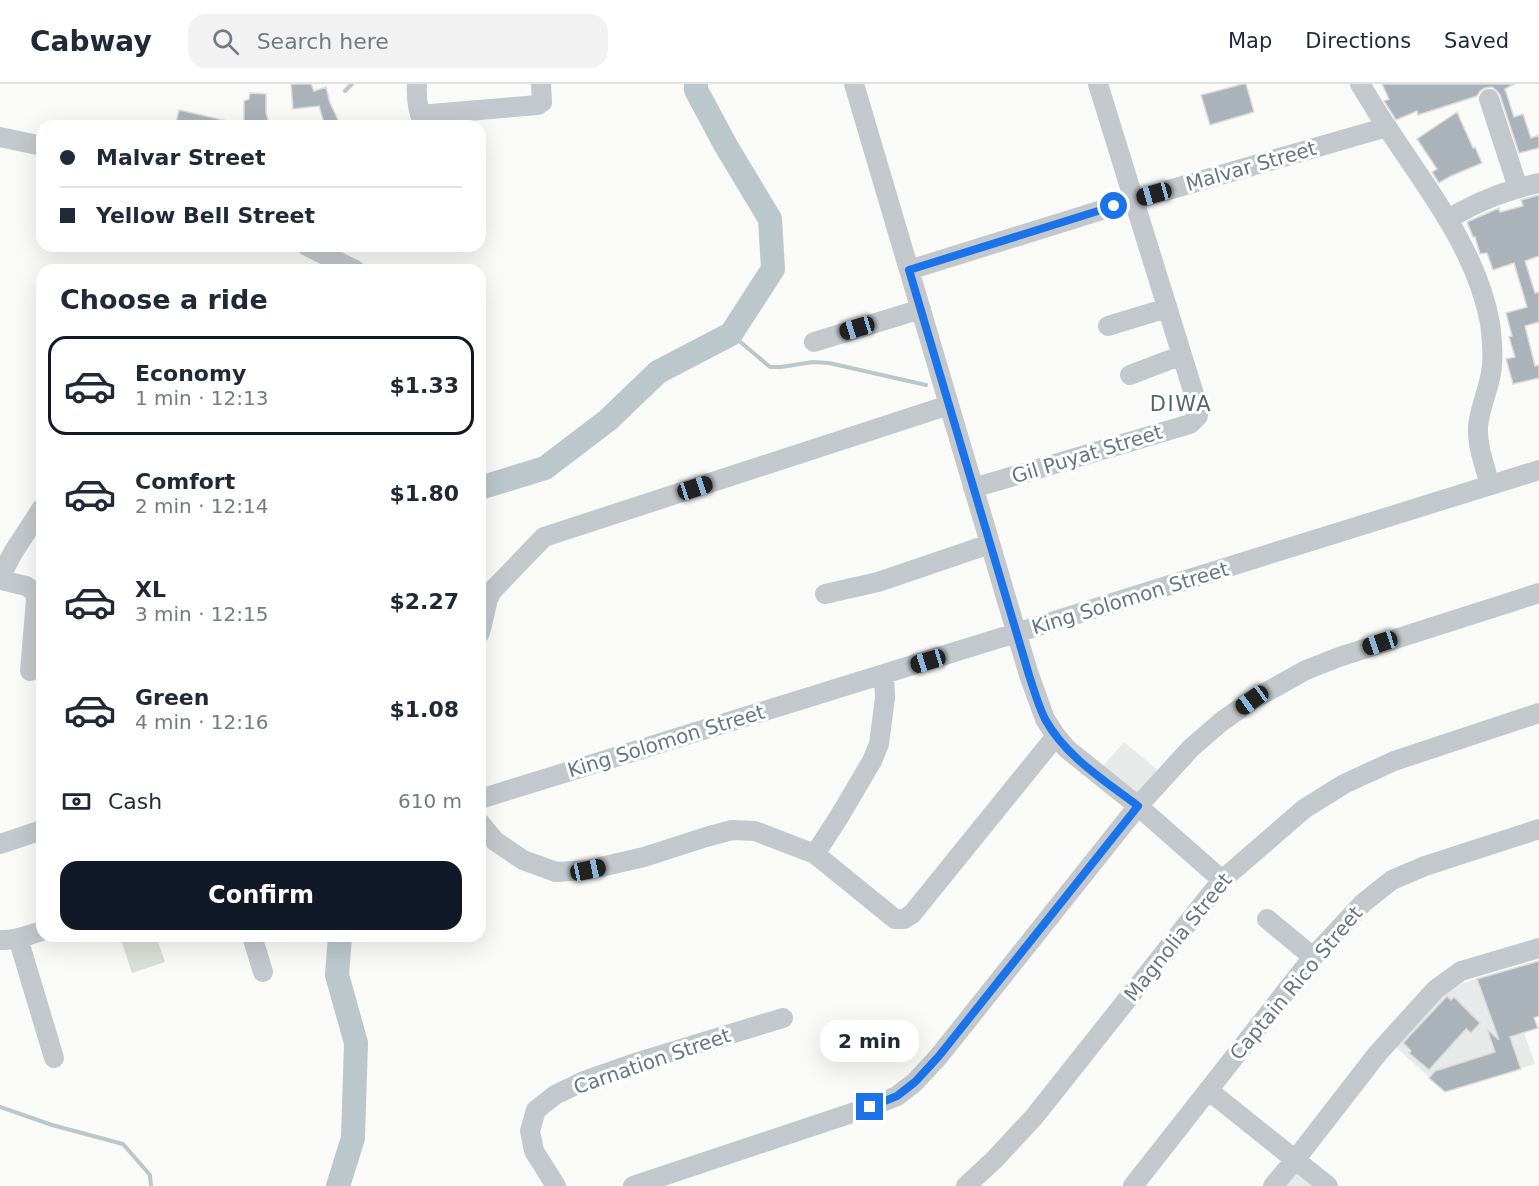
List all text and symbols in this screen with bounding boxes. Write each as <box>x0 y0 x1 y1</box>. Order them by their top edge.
search box <box>188 14 608 68</box>
text: Cabway <box>30 25 152 58</box>
icon: search <box>209 25 242 58</box>
text: Search here <box>257 29 389 54</box>
text: Map <box>1228 29 1272 53</box>
text: Directions <box>1305 29 1411 53</box>
text: Saved <box>1444 29 1509 53</box>
street label: Malvar Street <box>1183 136 1319 196</box>
text: Malvar Street <box>96 145 266 170</box>
car <box>1134 180 1174 208</box>
route start <box>1100 192 1127 219</box>
text: Yellow Bell Street <box>96 203 315 228</box>
text: Choose a ride <box>60 284 268 315</box>
car <box>837 314 877 342</box>
icon: car <box>63 359 117 413</box>
text: Economy <box>135 361 246 386</box>
text: $1.33 <box>389 373 459 398</box>
text: 1 min · 12:13 <box>135 386 269 410</box>
district label: DIWA <box>1150 392 1212 416</box>
street label: Gil Puyat Street <box>1009 420 1165 488</box>
icon: car <box>63 467 117 521</box>
text: Comfort <box>135 469 235 494</box>
car <box>675 474 715 502</box>
text: $1.80 <box>389 481 459 506</box>
text: 2 min · 12:14 <box>135 494 269 518</box>
street label: King Solomon Street <box>1029 557 1232 639</box>
icon: car <box>63 575 117 629</box>
text: XL <box>135 577 166 602</box>
text: $2.27 <box>389 589 459 614</box>
text: 3 min · 12:15 <box>135 602 269 626</box>
car <box>1360 629 1400 657</box>
car <box>908 647 948 675</box>
car <box>1232 682 1272 718</box>
icon: car <box>63 683 117 737</box>
text: Green <box>135 685 209 710</box>
text: $1.08 <box>389 697 459 722</box>
street label: King Solomon Street <box>565 700 768 782</box>
text: 4 min · 12:16 <box>135 710 269 734</box>
icon: cash <box>60 785 93 818</box>
text: Cash <box>108 789 162 814</box>
text: 610 m <box>398 789 462 813</box>
car <box>569 857 607 883</box>
button: Confirm <box>60 861 462 930</box>
street label: Magnolia Street <box>1119 868 1237 1006</box>
street label: Captain Rico Street <box>1225 901 1367 1065</box>
callout: 2 min <box>820 1020 920 1062</box>
street label: Carnation Street <box>570 1023 734 1099</box>
text: 2 min <box>838 1029 901 1053</box>
route end <box>856 1093 883 1120</box>

